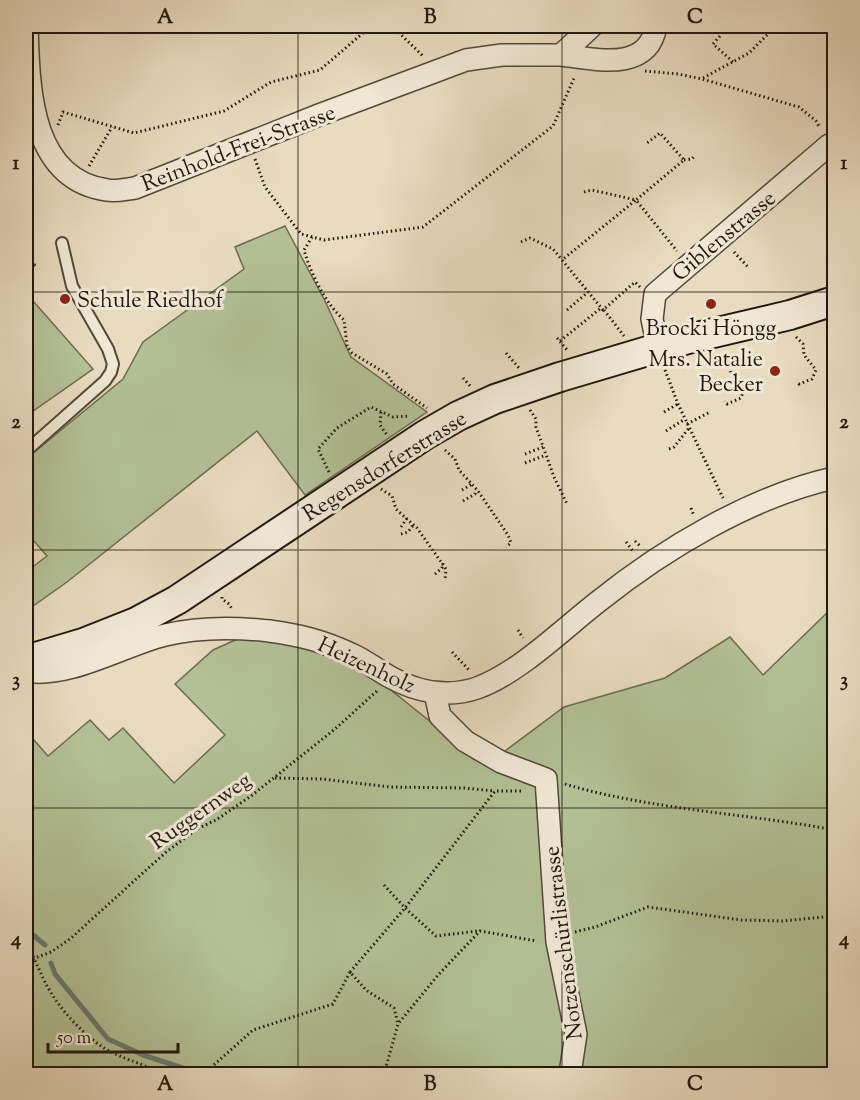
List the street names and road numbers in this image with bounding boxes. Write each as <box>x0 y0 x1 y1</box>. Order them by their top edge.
street label: Reinhold-Frei-Strasse <box>137 98 341 202</box>
street label: Giblenstrasse <box>666 184 784 290</box>
street label: Regensdorferstrasse <box>297 404 474 531</box>
street label: Heizenholz <box>312 630 420 703</box>
street label: Ruggernweg <box>145 766 259 859</box>
street label: Notzenschürlistrasse <box>537 844 593 1041</box>

